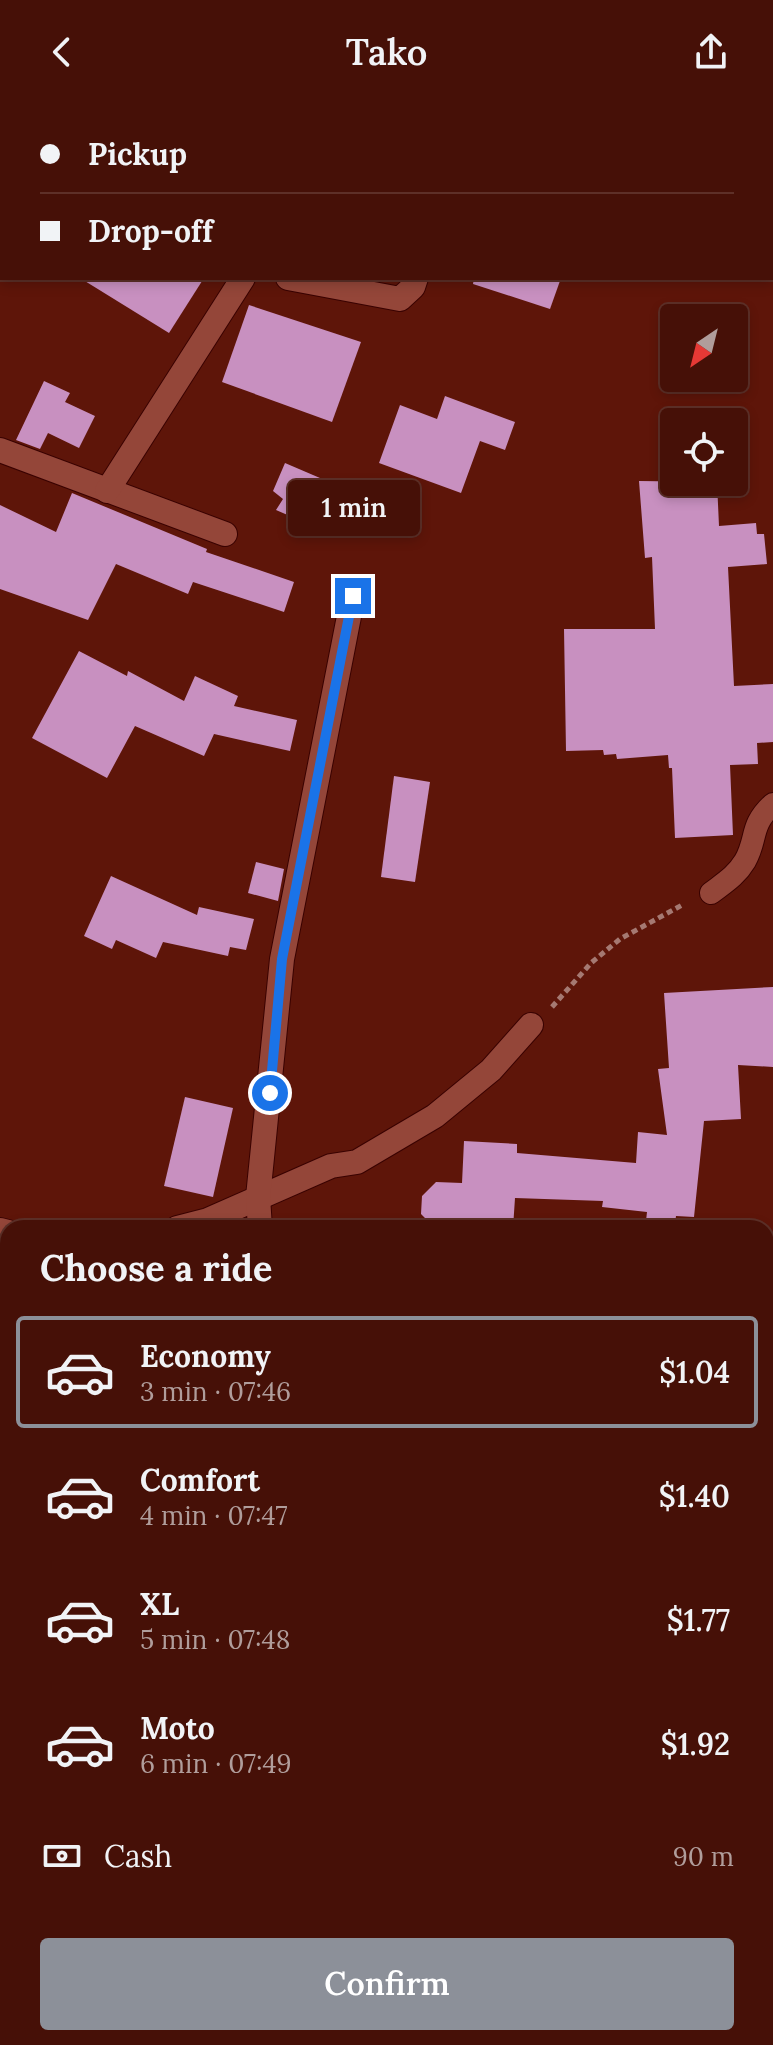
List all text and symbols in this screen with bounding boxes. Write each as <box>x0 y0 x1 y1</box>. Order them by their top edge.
text: Tako <box>346 29 427 75</box>
icon: back <box>40 30 84 74</box>
icon: share <box>689 30 733 74</box>
text: Pickup <box>88 135 187 173</box>
text: Drop-off <box>88 212 213 250</box>
north arrow <box>660 304 748 392</box>
map controls <box>660 304 748 496</box>
button: locate <box>660 408 748 496</box>
callout: 1 min <box>287 480 419 536</box>
text: 1 min <box>321 491 387 524</box>
route end <box>335 578 371 614</box>
route start <box>252 1075 288 1111</box>
text: Choose a ride <box>40 1245 272 1291</box>
icon: car <box>44 1336 116 1408</box>
text: Economy <box>140 1337 271 1375</box>
text: $1.04 <box>659 1353 730 1391</box>
text: 3 min · 07:46 <box>140 1375 291 1408</box>
icon: car <box>44 1460 116 1532</box>
text: Comfort <box>140 1461 260 1499</box>
text: $1.40 <box>659 1477 730 1515</box>
text: 4 min · 07:47 <box>140 1499 288 1532</box>
icon: car <box>44 1584 116 1656</box>
text: XL <box>140 1585 179 1623</box>
text: $1.77 <box>667 1601 730 1639</box>
text: 5 min · 07:48 <box>140 1623 290 1656</box>
icon: car <box>44 1708 116 1780</box>
text: Moto <box>140 1709 215 1747</box>
text: $1.92 <box>661 1725 730 1763</box>
text: 6 min · 07:49 <box>140 1747 292 1780</box>
icon: cash <box>40 1834 84 1878</box>
text: Cash <box>104 1837 172 1875</box>
text: 90 m <box>673 1840 734 1873</box>
button: Confirm <box>40 1938 734 2030</box>

